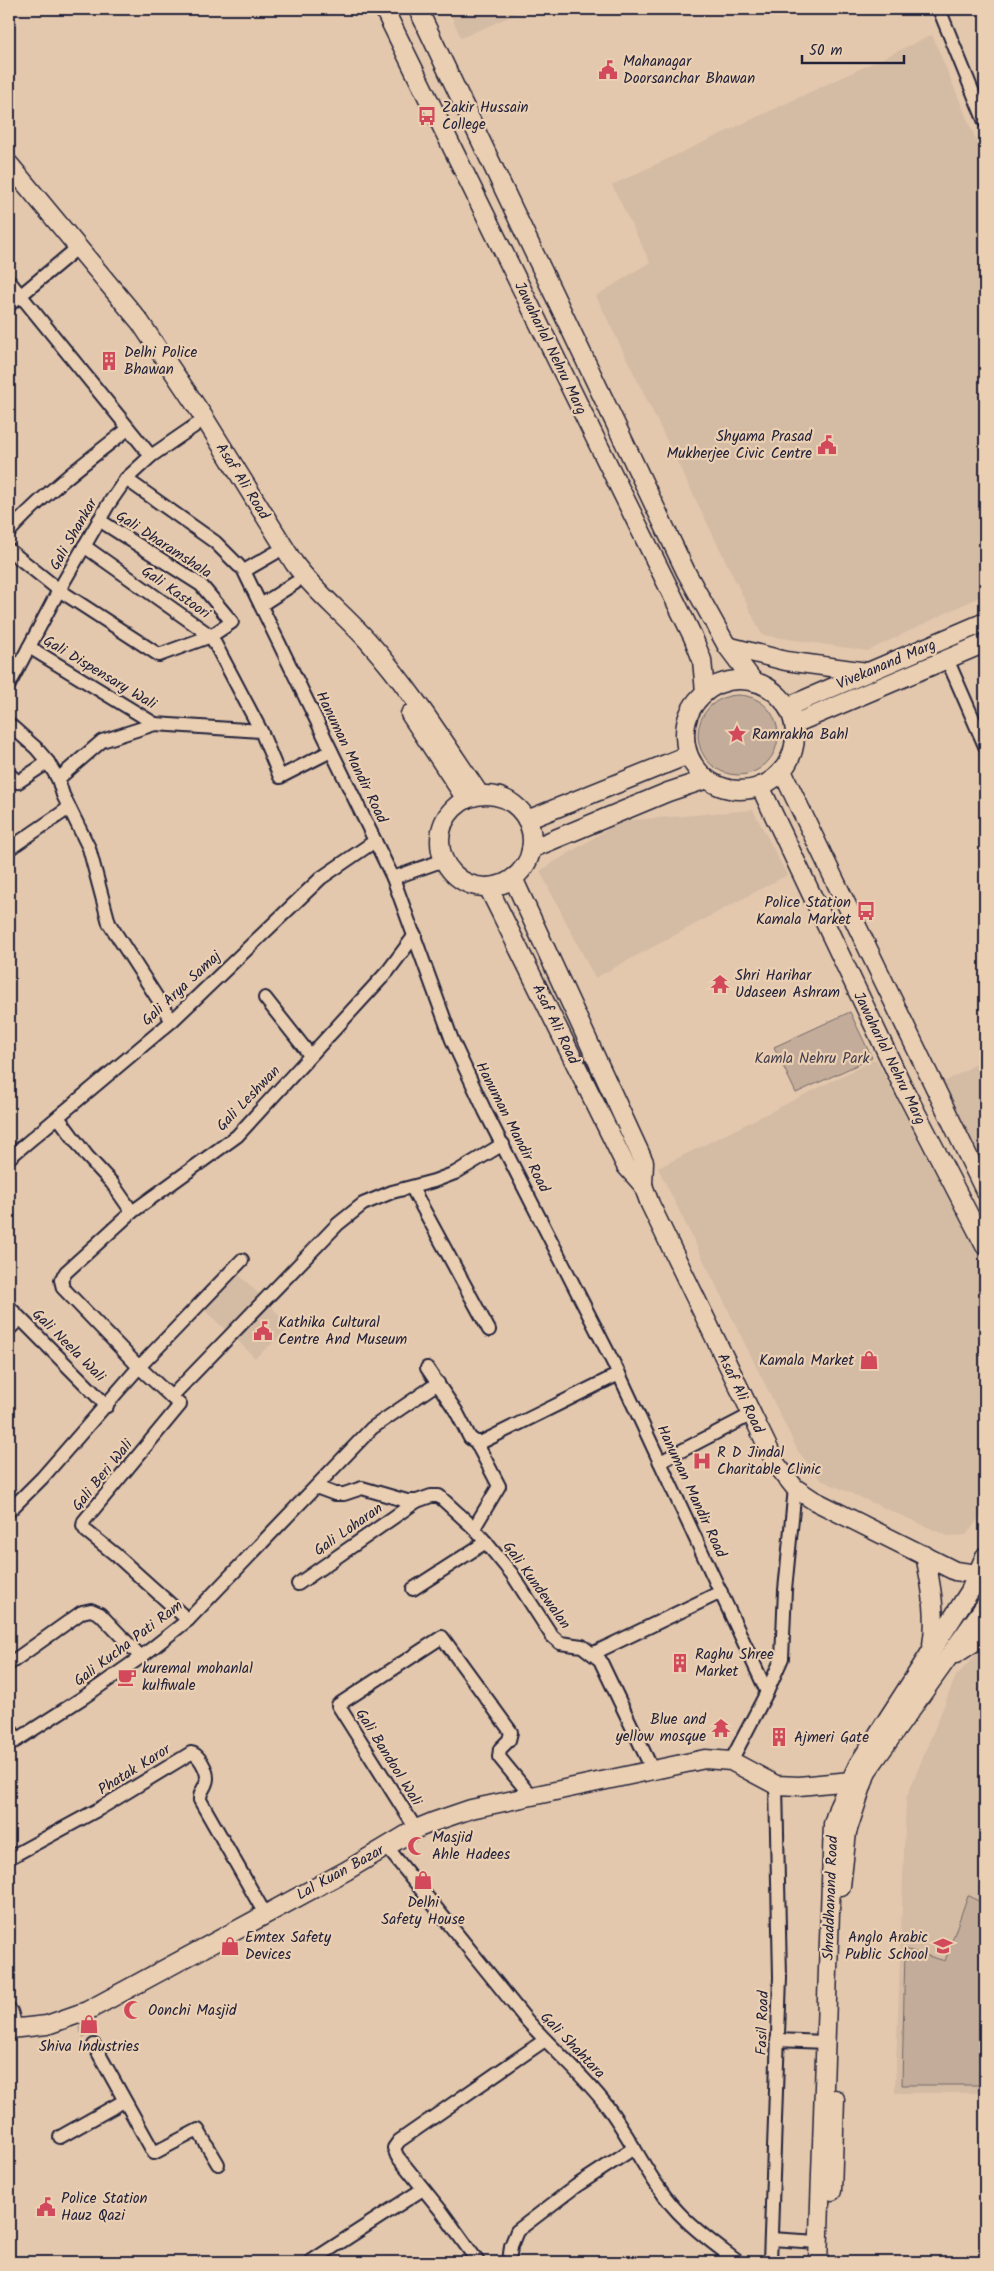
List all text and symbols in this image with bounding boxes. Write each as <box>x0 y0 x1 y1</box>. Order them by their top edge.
scale bar <box>802 32 904 64</box>
text: 50 m <box>809 39 843 63</box>
place label: Mahanagar Doorsanchar Bhawan <box>623 50 755 91</box>
public building icon: Mahanagar Doorsanchar Bhawan <box>597 59 619 81</box>
place label: Zakir Hussain College <box>442 96 529 137</box>
bus stop icon: Zakir Hussain College <box>416 105 438 127</box>
street label: Jawaharlal Nehru Marg <box>507 278 593 419</box>
place label: Delhi Police Bhawan <box>124 341 198 382</box>
building icon: Delhi Police Bhawan <box>98 350 120 372</box>
place label: Shyama Prasad Mukherjee Civic Centre <box>666 425 813 466</box>
public building icon: Shyama Prasad Mukherjee Civic Centre <box>816 434 838 456</box>
street label: Asaf Ali Road <box>209 438 276 525</box>
street label: Gali Shankar <box>44 493 105 575</box>
street label: Gali Dharamshala <box>111 505 216 585</box>
street label: Gali Kastoori <box>136 560 216 626</box>
street label: Gali Dispensary Wali <box>38 629 162 717</box>
street label: Vivekanand Marg <box>833 633 940 697</box>
street label: Hanuman Mandir Road <box>309 687 394 828</box>
place icon: Ramrakha Bahl <box>726 723 748 745</box>
place label: Ramrakha Bahl <box>752 723 848 747</box>
place label: Police Station Kamala Market <box>756 891 851 932</box>
bus stop icon: Police Station Kamala Market <box>855 900 877 922</box>
street label: Gali Arya Samaj <box>136 945 228 1032</box>
place label: Shri Harihar Udaseen Ashram <box>735 964 840 1005</box>
temple icon: Shri Harihar Udaseen Ashram <box>709 973 731 995</box>
street label: Asaf Ali Road <box>525 980 585 1069</box>
street label: Jawaharlal Nehru Marg <box>846 988 932 1129</box>
park label: Kamla Nehru Park <box>755 1047 870 1071</box>
street label: Hanuman Mandir Road <box>469 1058 556 1198</box>
street label: Gali Leshwan <box>211 1060 287 1137</box>
street label: Gali Neela Wali <box>26 1303 112 1389</box>
place label: Kathika Cultural Centre And Museum <box>278 1311 407 1352</box>
public building icon: Kathika Cultural Centre And Museum <box>252 1320 274 1342</box>
street label: Asaf Ali Road <box>710 1349 770 1438</box>
place label: Kamala Market <box>759 1349 854 1373</box>
shop icon: Kamala Market <box>858 1349 880 1371</box>
street label: Hanuman Mandir Road <box>650 1421 733 1562</box>
street label: Gali Beri Wali <box>66 1433 140 1517</box>
place label: R D Jindal Charitable Clinic <box>717 1441 822 1482</box>
hospital icon: R D Jindal Charitable Clinic <box>691 1450 713 1472</box>
street label: Gali Loharan <box>309 1497 388 1562</box>
street label: Gali Kundewalan <box>496 1537 576 1635</box>
street label: Gali Kucha Pati Ram <box>69 1595 188 1693</box>
place label: Raghu Shree Market <box>695 1643 774 1684</box>
building icon: Raghu Shree Market <box>669 1652 691 1674</box>
place label: kuremal mohanlal kulfiwale <box>142 1657 253 1698</box>
cafe icon: kuremal mohanlal kulfiwale <box>116 1666 138 1688</box>
street label: Gali Bandool Wali <box>349 1704 428 1812</box>
place label: Blue and yellow mosque <box>615 1708 707 1749</box>
temple icon: Blue and yellow mosque <box>710 1717 732 1739</box>
building icon: Ajmeri Gate <box>768 1726 790 1748</box>
place label: Ajmeri Gate <box>794 1726 869 1750</box>
street label: Phatak Karor <box>94 1737 176 1802</box>
place label: Masjid Ahle Hadees <box>432 1826 511 1867</box>
mosque icon: Masjid Ahle Hadees <box>406 1835 428 1857</box>
street label: Shraddhanand Road <box>817 1835 845 1961</box>
street label: Lal Kuan Bazar <box>292 1838 390 1907</box>
shop icon: Delhi Safety House <box>412 1869 434 1891</box>
place label: Delhi Safety House <box>381 1891 465 1932</box>
place label: Emtex Safety Devices <box>245 1926 332 1967</box>
place label: Anglo Arabic Public School <box>845 1926 928 1967</box>
shop icon: Emtex Safety Devices <box>219 1935 241 1957</box>
school or university icon: Anglo Arabic Public School <box>932 1935 954 1957</box>
street label: Fasil Road <box>750 1990 776 2056</box>
mosque icon: Oonchi Masjid <box>122 1999 144 2021</box>
place label: Oonchi Masjid <box>148 1999 237 2023</box>
street label: Gali Shahtara <box>534 2007 611 2085</box>
shop icon: Shiva Industries <box>78 2013 100 2035</box>
place label: Shiva Industries <box>39 2035 140 2059</box>
place label: Police Station Hauz Qazi <box>61 2187 148 2228</box>
public building icon: Police Station Hauz Qazi <box>35 2196 57 2218</box>

